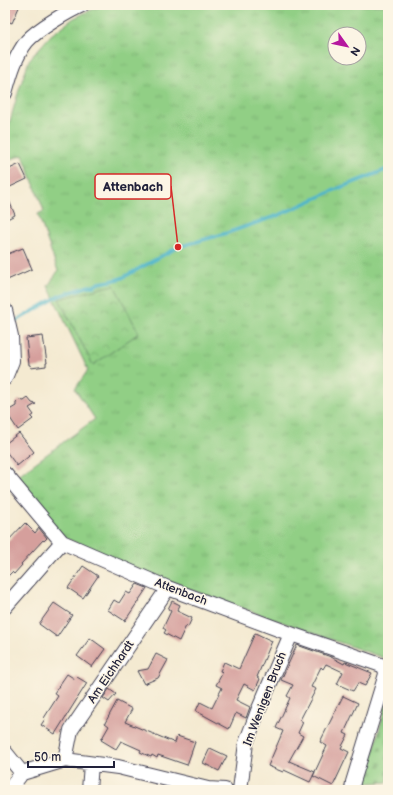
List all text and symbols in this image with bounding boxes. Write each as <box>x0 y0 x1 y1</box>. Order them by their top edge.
north arrow <box>327 26 367 66</box>
text: N <box>347 44 363 58</box>
callout: Attenbach <box>95 174 171 199</box>
text: Attenbach <box>102 179 163 195</box>
street label: Attenbach <box>153 575 210 609</box>
street label: Am Eichhardt <box>85 638 138 706</box>
street label: Im Wenigen Bruch <box>240 649 290 748</box>
scale bar <box>28 743 114 769</box>
text: 50 m <box>34 750 61 765</box>

